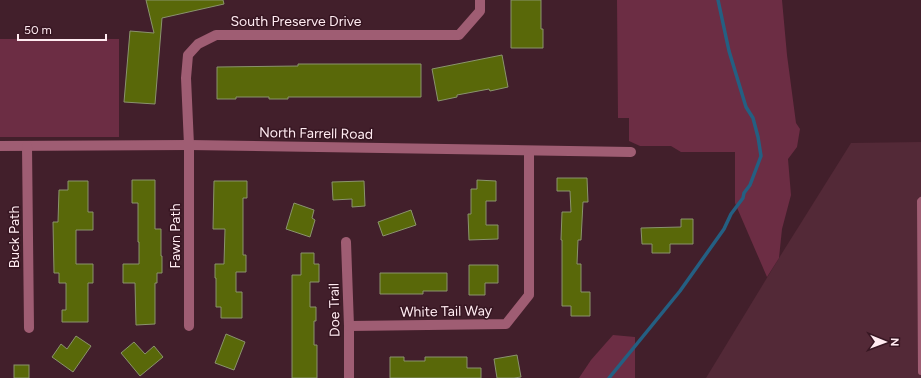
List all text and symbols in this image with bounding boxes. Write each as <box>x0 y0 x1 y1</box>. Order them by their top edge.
street label: South Preserve Drive <box>230 13 362 30</box>
scale bar <box>18 16 106 42</box>
text: 50 m <box>24 23 52 37</box>
street label: North Farrell Road <box>259 124 373 143</box>
street label: Fawn Path <box>167 203 184 269</box>
street label: Buck Path <box>6 206 23 268</box>
street label: Doe Trail <box>326 283 343 337</box>
street label: White Tail Way <box>400 302 493 321</box>
north arrow <box>865 322 905 362</box>
text: N <box>888 338 901 347</box>

